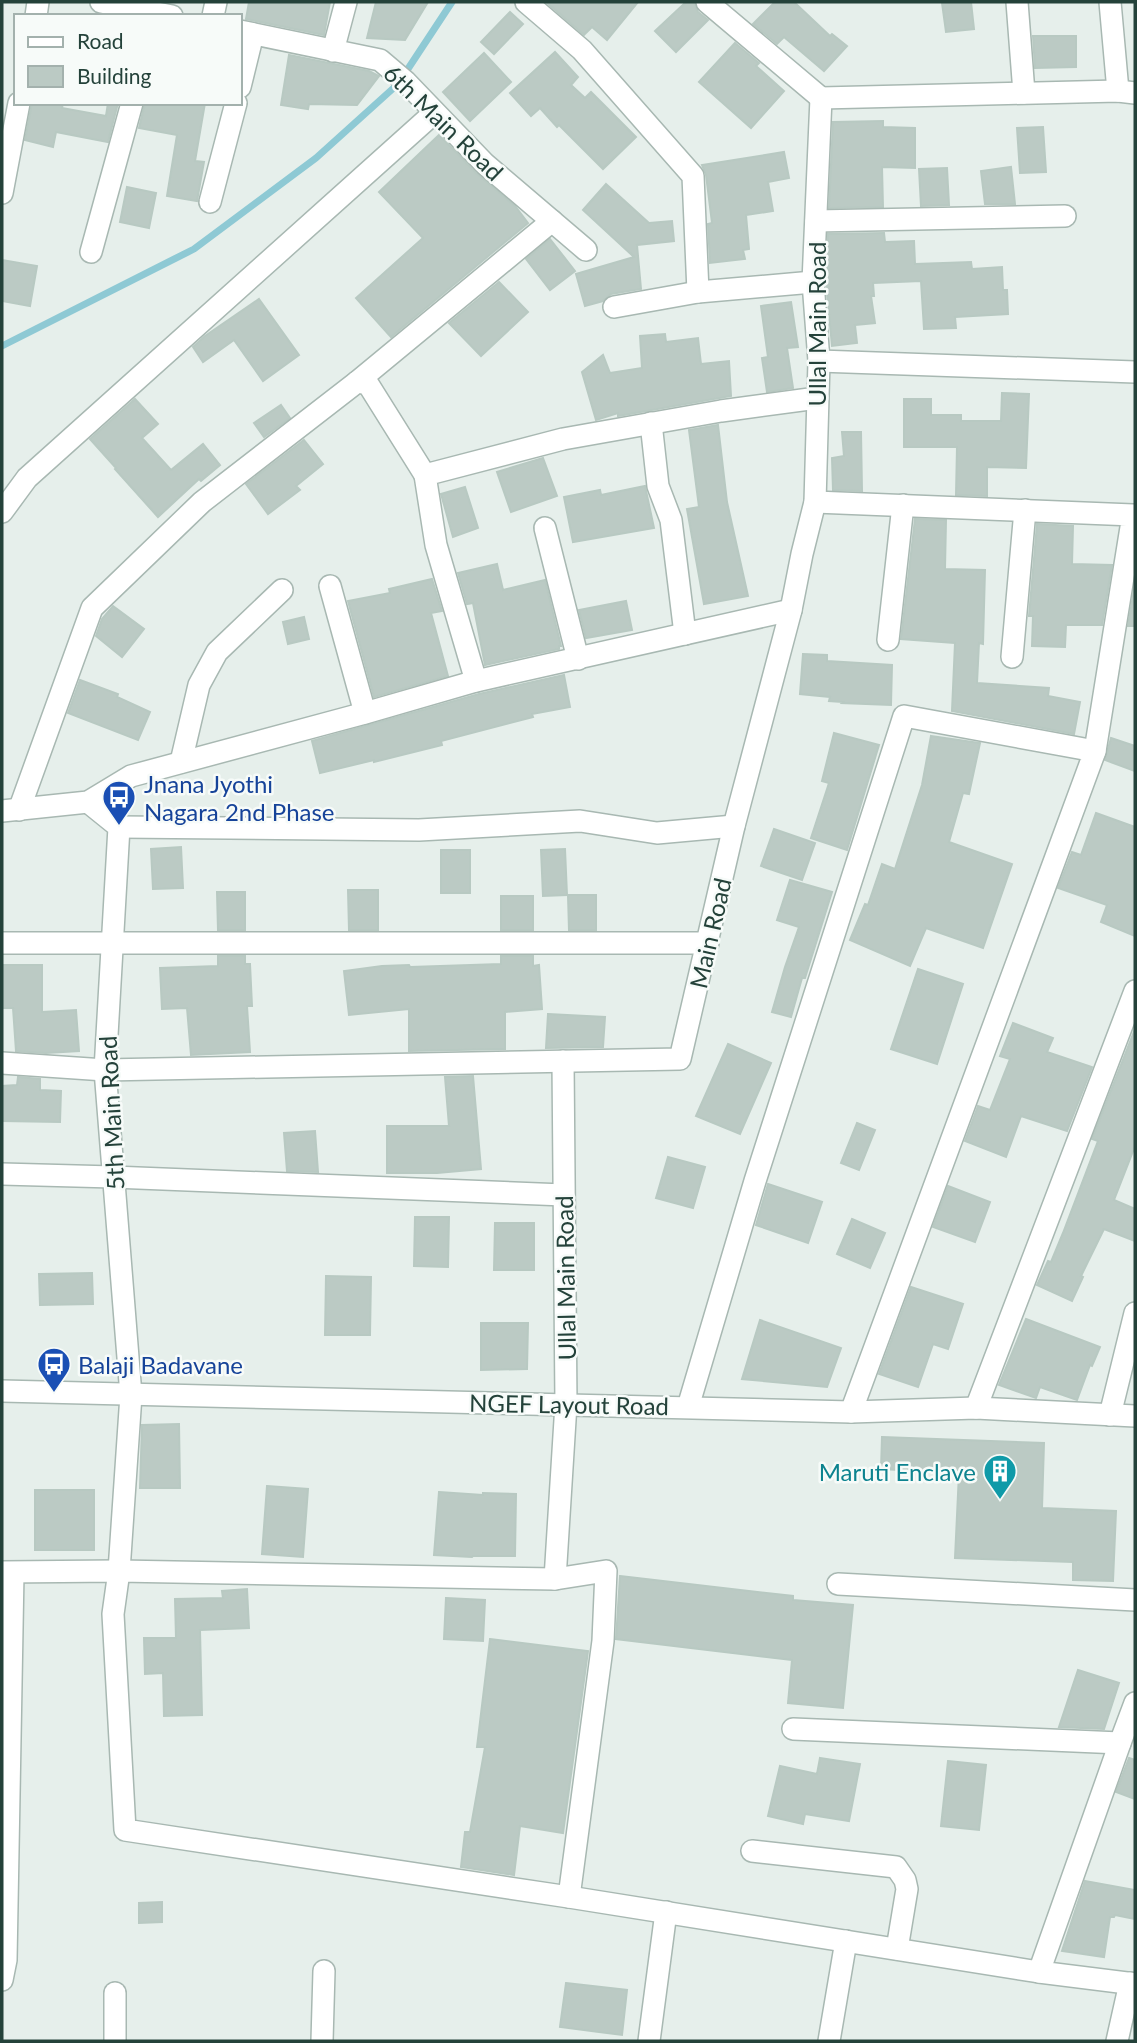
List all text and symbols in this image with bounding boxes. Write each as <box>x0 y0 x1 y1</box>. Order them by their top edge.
legend <box>14 14 242 105</box>
text: Road <box>77 28 124 53</box>
street label: 6th Main Road <box>378 58 510 186</box>
text: Building <box>77 63 152 88</box>
street label: Ullal Main Road <box>802 242 831 406</box>
place label: Jnana Jyothi Nagara 2nd Phase <box>144 769 335 826</box>
bus stop icon: Jnana Jyothi Nagara 2nd Phase <box>100 778 138 827</box>
street label: Main Road <box>683 875 737 991</box>
street label: 5th Main Road <box>92 1035 130 1191</box>
street label: Ullal Main Road <box>549 1195 581 1361</box>
bus stop icon: Balaji Badavane <box>35 1345 73 1394</box>
place label: Balaji Badavane <box>78 1350 243 1379</box>
street label: NGEF Layout Road <box>469 1388 669 1420</box>
building icon: Maruti Enclave <box>981 1452 1019 1501</box>
place label: Maruti Enclave <box>819 1457 976 1486</box>

